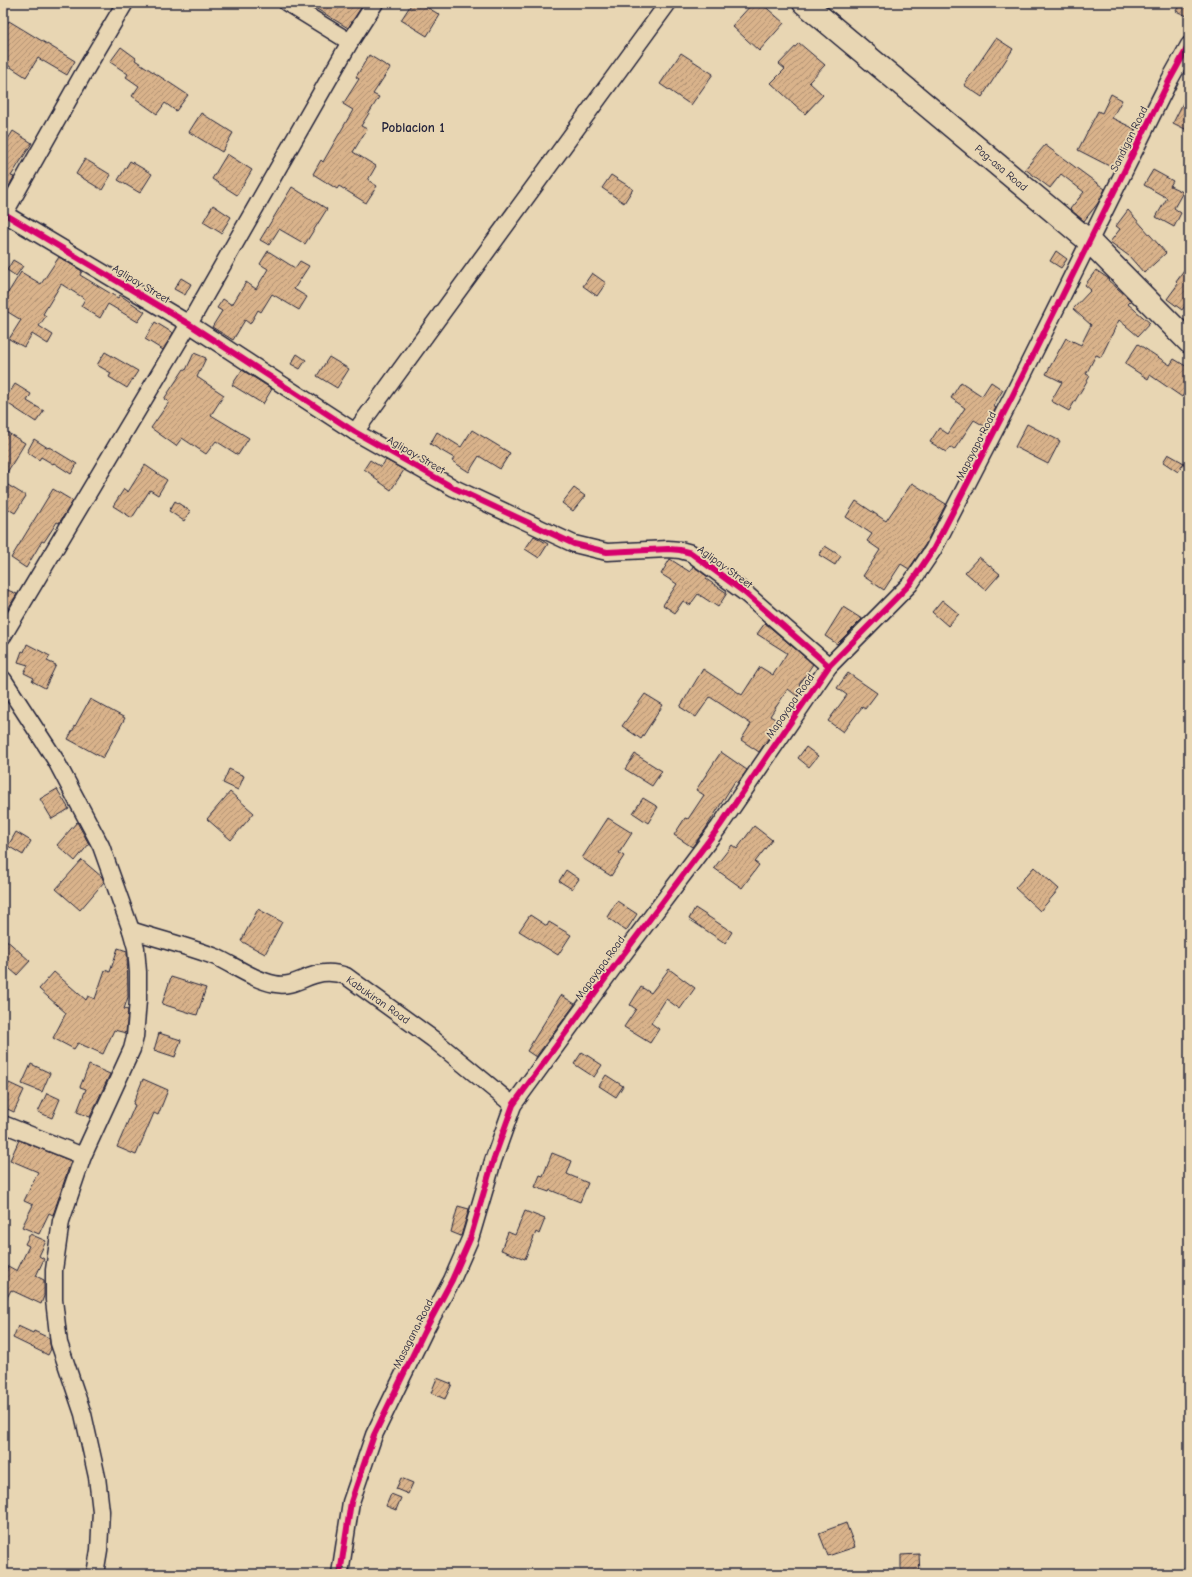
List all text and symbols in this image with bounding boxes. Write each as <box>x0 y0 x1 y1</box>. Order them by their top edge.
street label: Sandigan Road <box>1108 104 1151 174</box>
district label: Poblacion 1 <box>381 120 445 135</box>
street label: Pag-asa Road <box>972 142 1030 194</box>
street label: Aglipay Street <box>110 262 173 307</box>
street label: Mapayapa Road <box>953 409 999 483</box>
street label: Aglipay Street <box>385 433 448 477</box>
street label: Aglipay Street <box>695 543 756 592</box>
street label: Mapayapa Road <box>763 671 817 741</box>
street label: Mapayapa Road <box>572 933 628 1002</box>
street label: Kabukiran Road <box>344 973 412 1027</box>
street label: Masagana Road <box>390 1297 436 1371</box>

